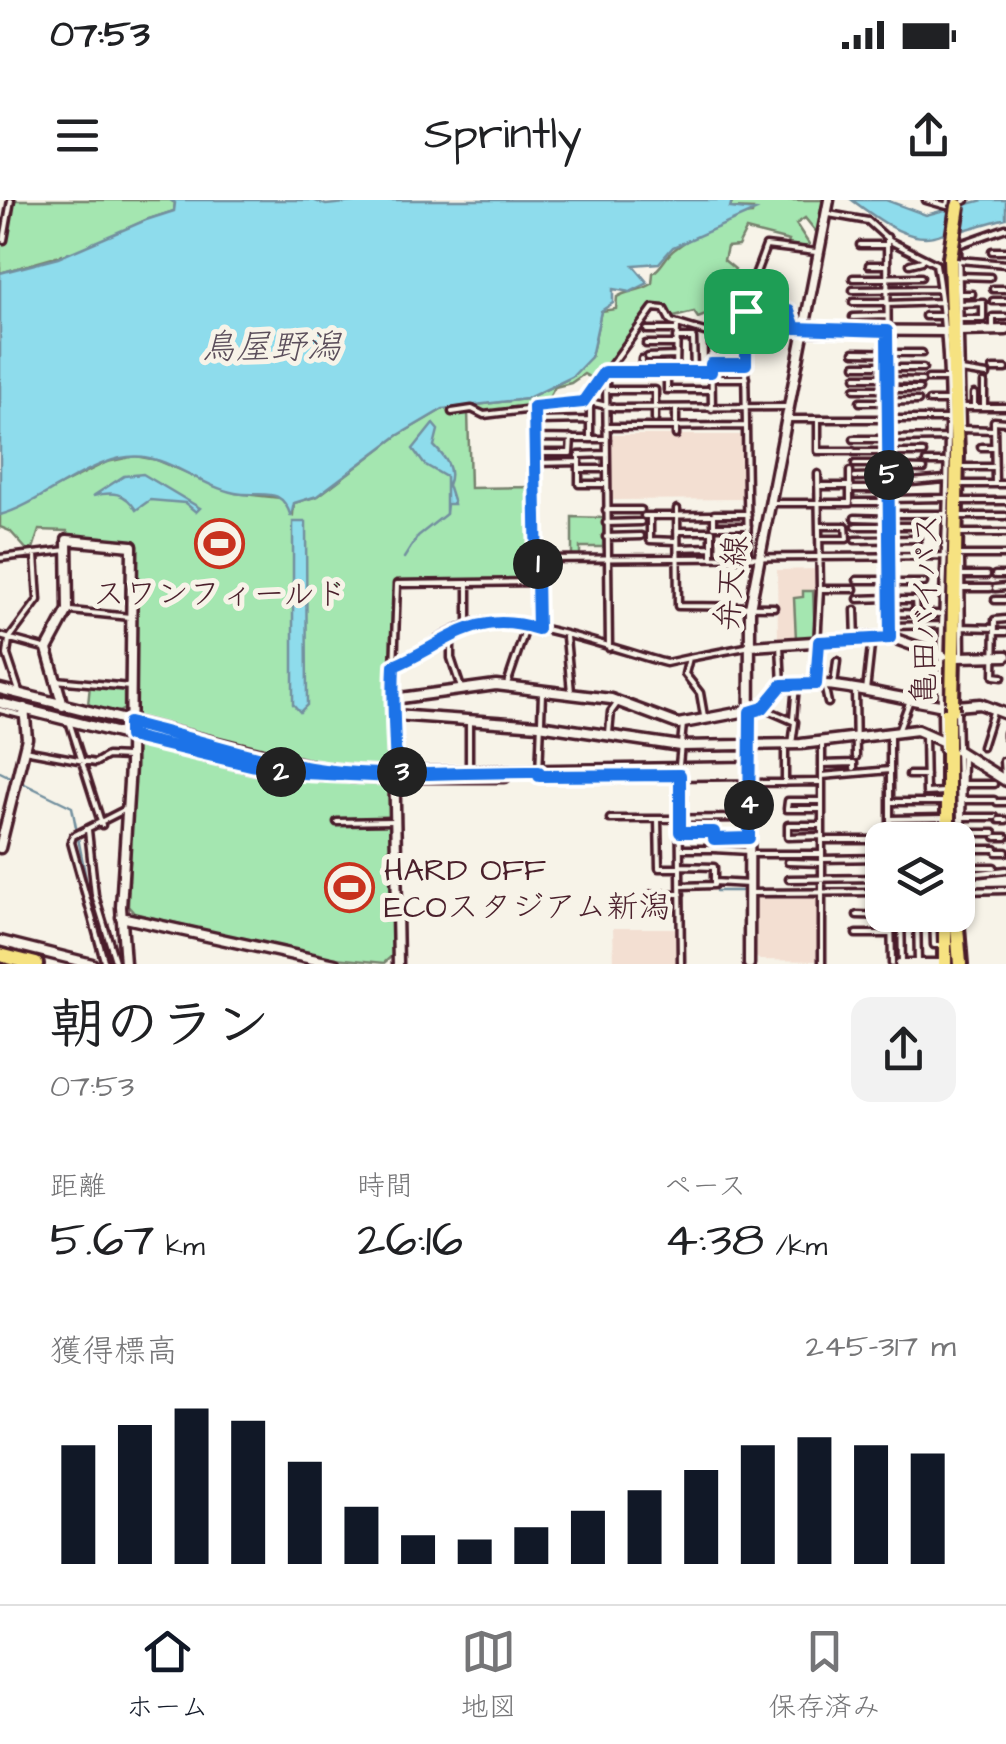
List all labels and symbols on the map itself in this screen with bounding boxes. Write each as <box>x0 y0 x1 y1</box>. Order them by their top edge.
pin <box>704 269 789 354</box>
water label: 鳥屋野潟 <box>201 323 342 372</box>
pin: 5 <box>864 450 914 500</box>
street label: 亀田バイパス <box>902 513 950 705</box>
sports icon: スワンフィールド <box>194 518 246 570</box>
street label: 弁天線 <box>705 533 759 633</box>
pin: 1 <box>513 539 563 589</box>
place label: スワンフィールド <box>93 572 347 617</box>
pin: 2 <box>256 747 306 797</box>
pin: 3 <box>377 747 427 797</box>
pin: 4 <box>724 780 774 830</box>
place label: HARD OFF ECOスタジアム新潟 <box>384 848 670 930</box>
sports icon: HARD OFF ECOスタジアム新潟 <box>323 862 375 914</box>

